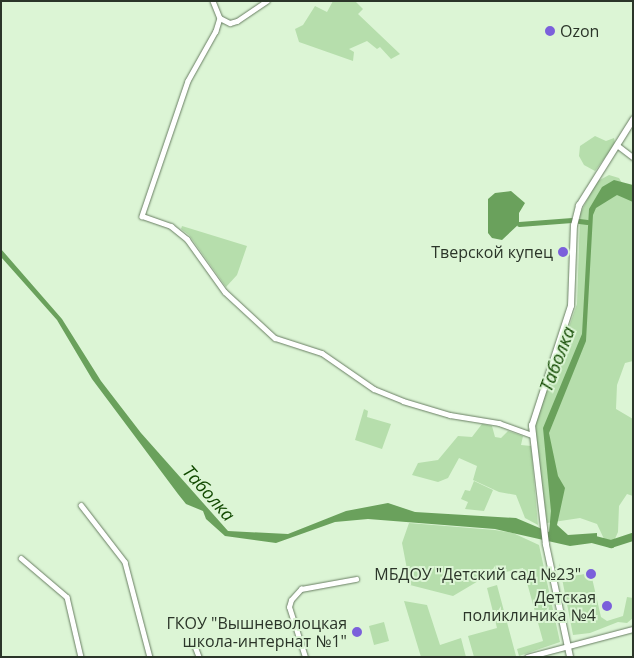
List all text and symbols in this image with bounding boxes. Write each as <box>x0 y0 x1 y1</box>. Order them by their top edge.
place label: Ozon <box>560 21 599 41</box>
marker: Ozon <box>544 25 556 37</box>
place label: Тверской купец <box>431 242 553 262</box>
marker: Тверской купец <box>557 246 569 258</box>
water label: Таболка <box>535 324 579 394</box>
water label: Таболка <box>178 461 240 525</box>
place label: МБДОУ "Детский сад №23" <box>374 564 581 584</box>
marker: МБДОУ "Детский сад №23" <box>585 568 597 580</box>
place label: Детская поликлиника №4 <box>462 587 596 625</box>
marker: Детская поликлиника №4 <box>600 599 614 613</box>
place label: ГКОУ "Вышневолоцкая школа-интернат №1" <box>166 613 347 651</box>
marker: ГКОУ "Вышневолоцкая школа-интернат №1" <box>351 626 363 638</box>

